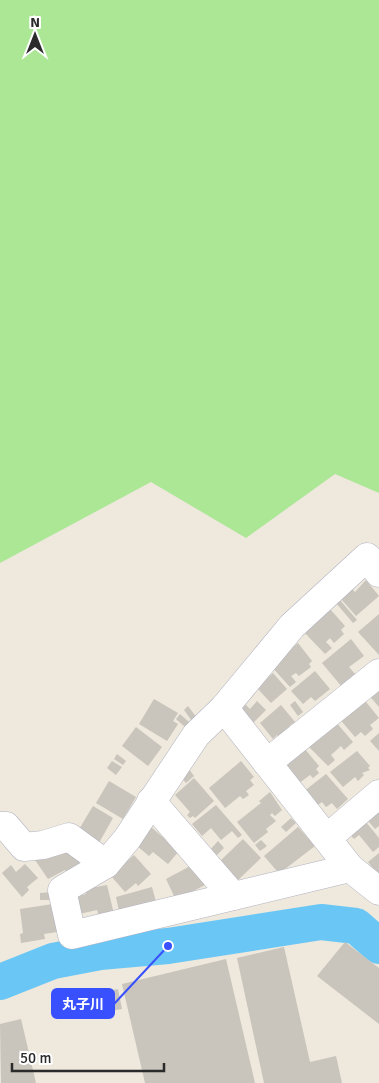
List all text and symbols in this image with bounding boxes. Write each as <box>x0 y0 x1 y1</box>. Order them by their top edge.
north arrow <box>10 10 60 60</box>
text: N <box>30 14 40 31</box>
callout: 丸子川 <box>52 989 114 1018</box>
text: 丸子川 <box>62 996 104 1013</box>
scale bar <box>12 1040 165 1072</box>
text: 50 m <box>20 1049 51 1067</box>

